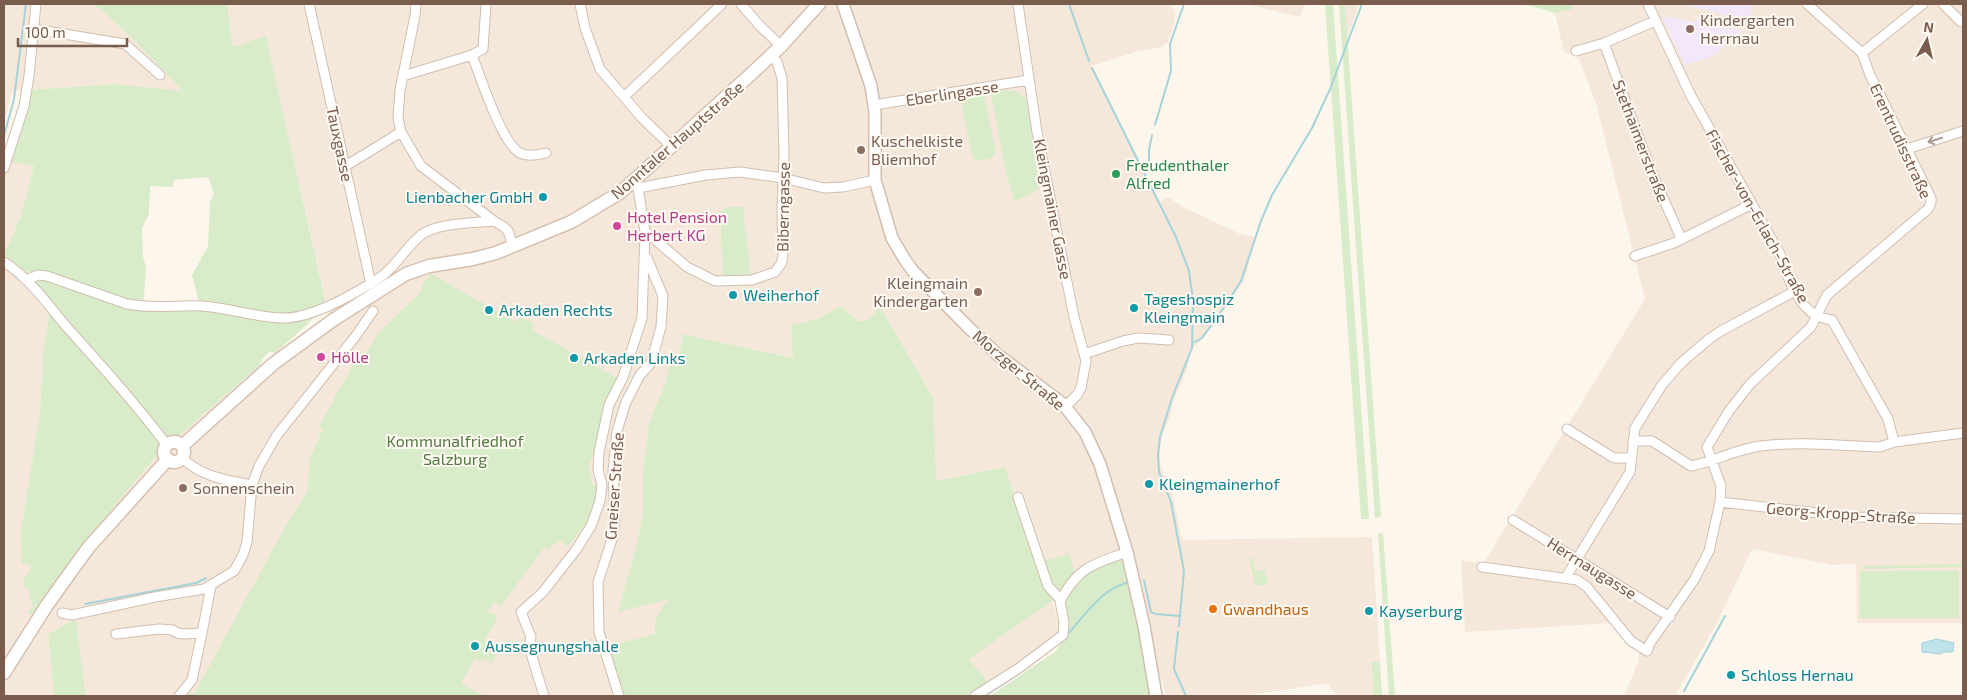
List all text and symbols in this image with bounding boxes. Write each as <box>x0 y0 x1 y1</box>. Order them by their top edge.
place label: Kindergarten Herrnau <box>1700 10 1795 47</box>
scale bar <box>18 15 126 47</box>
north arrow <box>1902 15 1952 65</box>
text: N <box>1923 18 1935 36</box>
text: 100 m <box>25 23 66 41</box>
marker: Kindergarten Herrnau <box>1684 23 1696 35</box>
street label: Eberlingasse <box>904 76 1000 109</box>
street label: Nonntaler Hauptstraße <box>606 77 747 202</box>
street label: Stethaimerstraße <box>1609 77 1674 205</box>
street label: Erentrudisstraße <box>1866 80 1936 201</box>
street label: Tauxgasse <box>323 104 358 183</box>
street label: Fischer-von-Erlach-Straße <box>1703 126 1814 306</box>
place label: Kuschelkiste Bliemhof <box>871 131 963 168</box>
one-way arrow <box>1928 136 1943 145</box>
street label: Kleingmainer Gasse <box>1031 137 1076 281</box>
marker: Kuschelkiste Bliemhof <box>855 144 867 156</box>
place label: Freudenthaler Alfred <box>1126 155 1230 192</box>
street label: Biberngasse <box>772 162 793 252</box>
marker: Freudenthaler Alfred <box>1110 168 1122 180</box>
place label: Lienbacher GmbH <box>406 187 533 206</box>
marker: Lienbacher GmbH <box>537 191 549 203</box>
place label: Hotel Pension Herbert KG <box>627 207 727 244</box>
marker: Hotel Pension Herbert KG <box>611 220 623 232</box>
place label: Kleingmain Kindergarten <box>873 273 968 310</box>
place label: Weiherhof <box>743 285 820 304</box>
marker: Kleingmain Kindergarten <box>972 286 984 298</box>
marker: Weiherhof <box>727 289 739 301</box>
place label: Tageshospiz Kleingmain <box>1144 289 1234 326</box>
place label: Arkaden Rechts <box>499 300 613 319</box>
marker: Tageshospiz Kleingmain <box>1128 302 1140 314</box>
marker: Arkaden Rechts <box>483 304 495 316</box>
street label: Morzger Straße <box>969 326 1069 414</box>
place label: Hölle <box>331 347 369 366</box>
place label: Arkaden Links <box>584 348 686 367</box>
marker: Hölle <box>315 351 327 363</box>
marker: Arkaden Links <box>568 352 580 364</box>
park label: Kommunalfriedhof Salzburg <box>387 431 524 468</box>
street label: Gneiser Straße <box>600 432 627 540</box>
place label: Kleingmainerhof <box>1159 474 1280 493</box>
place label: Sonnenschein <box>193 478 295 497</box>
marker: Kleingmainerhof <box>1143 478 1155 490</box>
marker: Sonnenschein <box>177 482 189 494</box>
street label: Georg-Kropp-Straße <box>1766 498 1917 527</box>
street label: Herrnaugasse <box>1544 533 1640 603</box>
place label: Gwandhaus <box>1223 599 1309 618</box>
place label: Kayserburg <box>1379 601 1462 620</box>
marker: Gwandhaus <box>1207 603 1219 615</box>
marker: Kayserburg <box>1363 605 1375 617</box>
place label: Aussegnungshalle <box>485 636 619 655</box>
marker: Aussegnungshalle <box>469 640 481 652</box>
place label: Schloss Hernau <box>1741 665 1854 684</box>
marker: Schloss Hernau <box>1725 669 1737 681</box>

